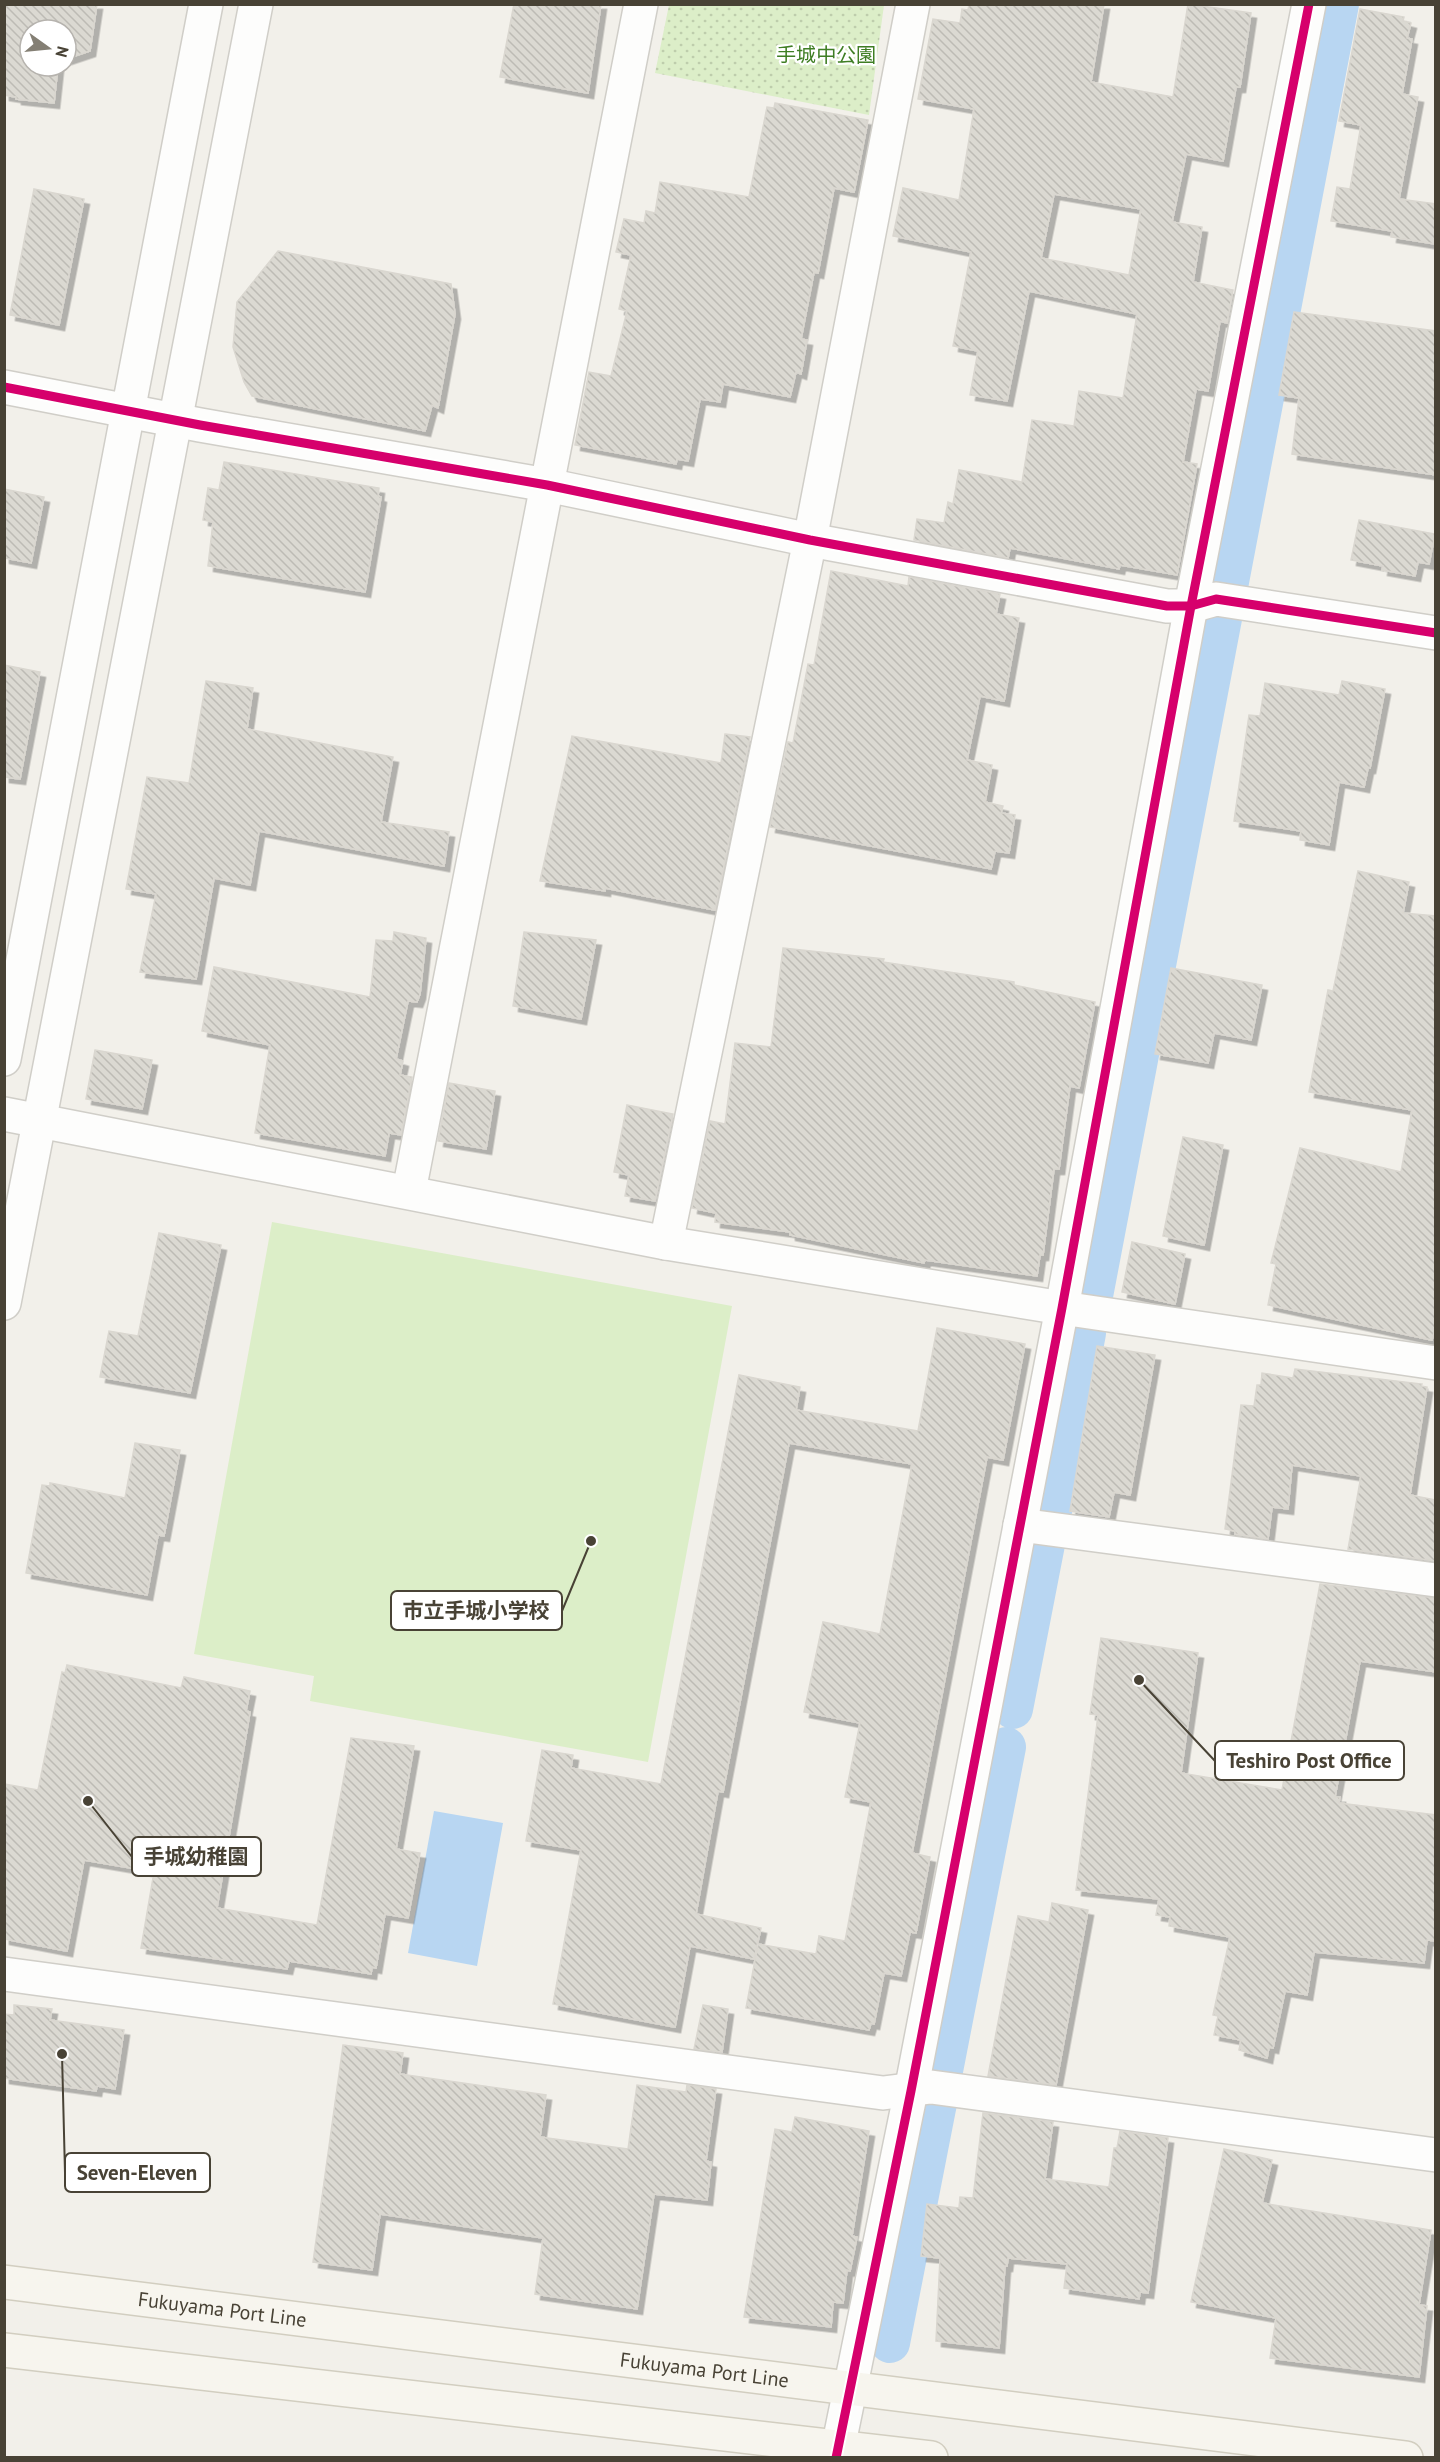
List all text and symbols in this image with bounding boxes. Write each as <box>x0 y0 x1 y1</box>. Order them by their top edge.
north arrow <box>18 18 78 78</box>
park label: 手城中公園 <box>776 42 876 68</box>
text: N <box>51 44 74 60</box>
callout: 市立手城小学校 <box>391 1591 562 1630</box>
text: 市立手城小学校 <box>403 1597 550 1624</box>
callout: Teshiro Post Office <box>1215 1741 1404 1780</box>
text: Teshiro Post Office <box>1226 1747 1392 1774</box>
callout: 手城幼稚園 <box>132 1837 261 1876</box>
text: 手城幼稚園 <box>144 1843 249 1870</box>
callout: Seven-Eleven <box>65 2153 210 2192</box>
text: Seven-Eleven <box>77 2159 197 2186</box>
street label: Fukuyama Port Line <box>136 2286 308 2333</box>
street label: Fukuyama Port Line <box>619 2346 790 2393</box>

